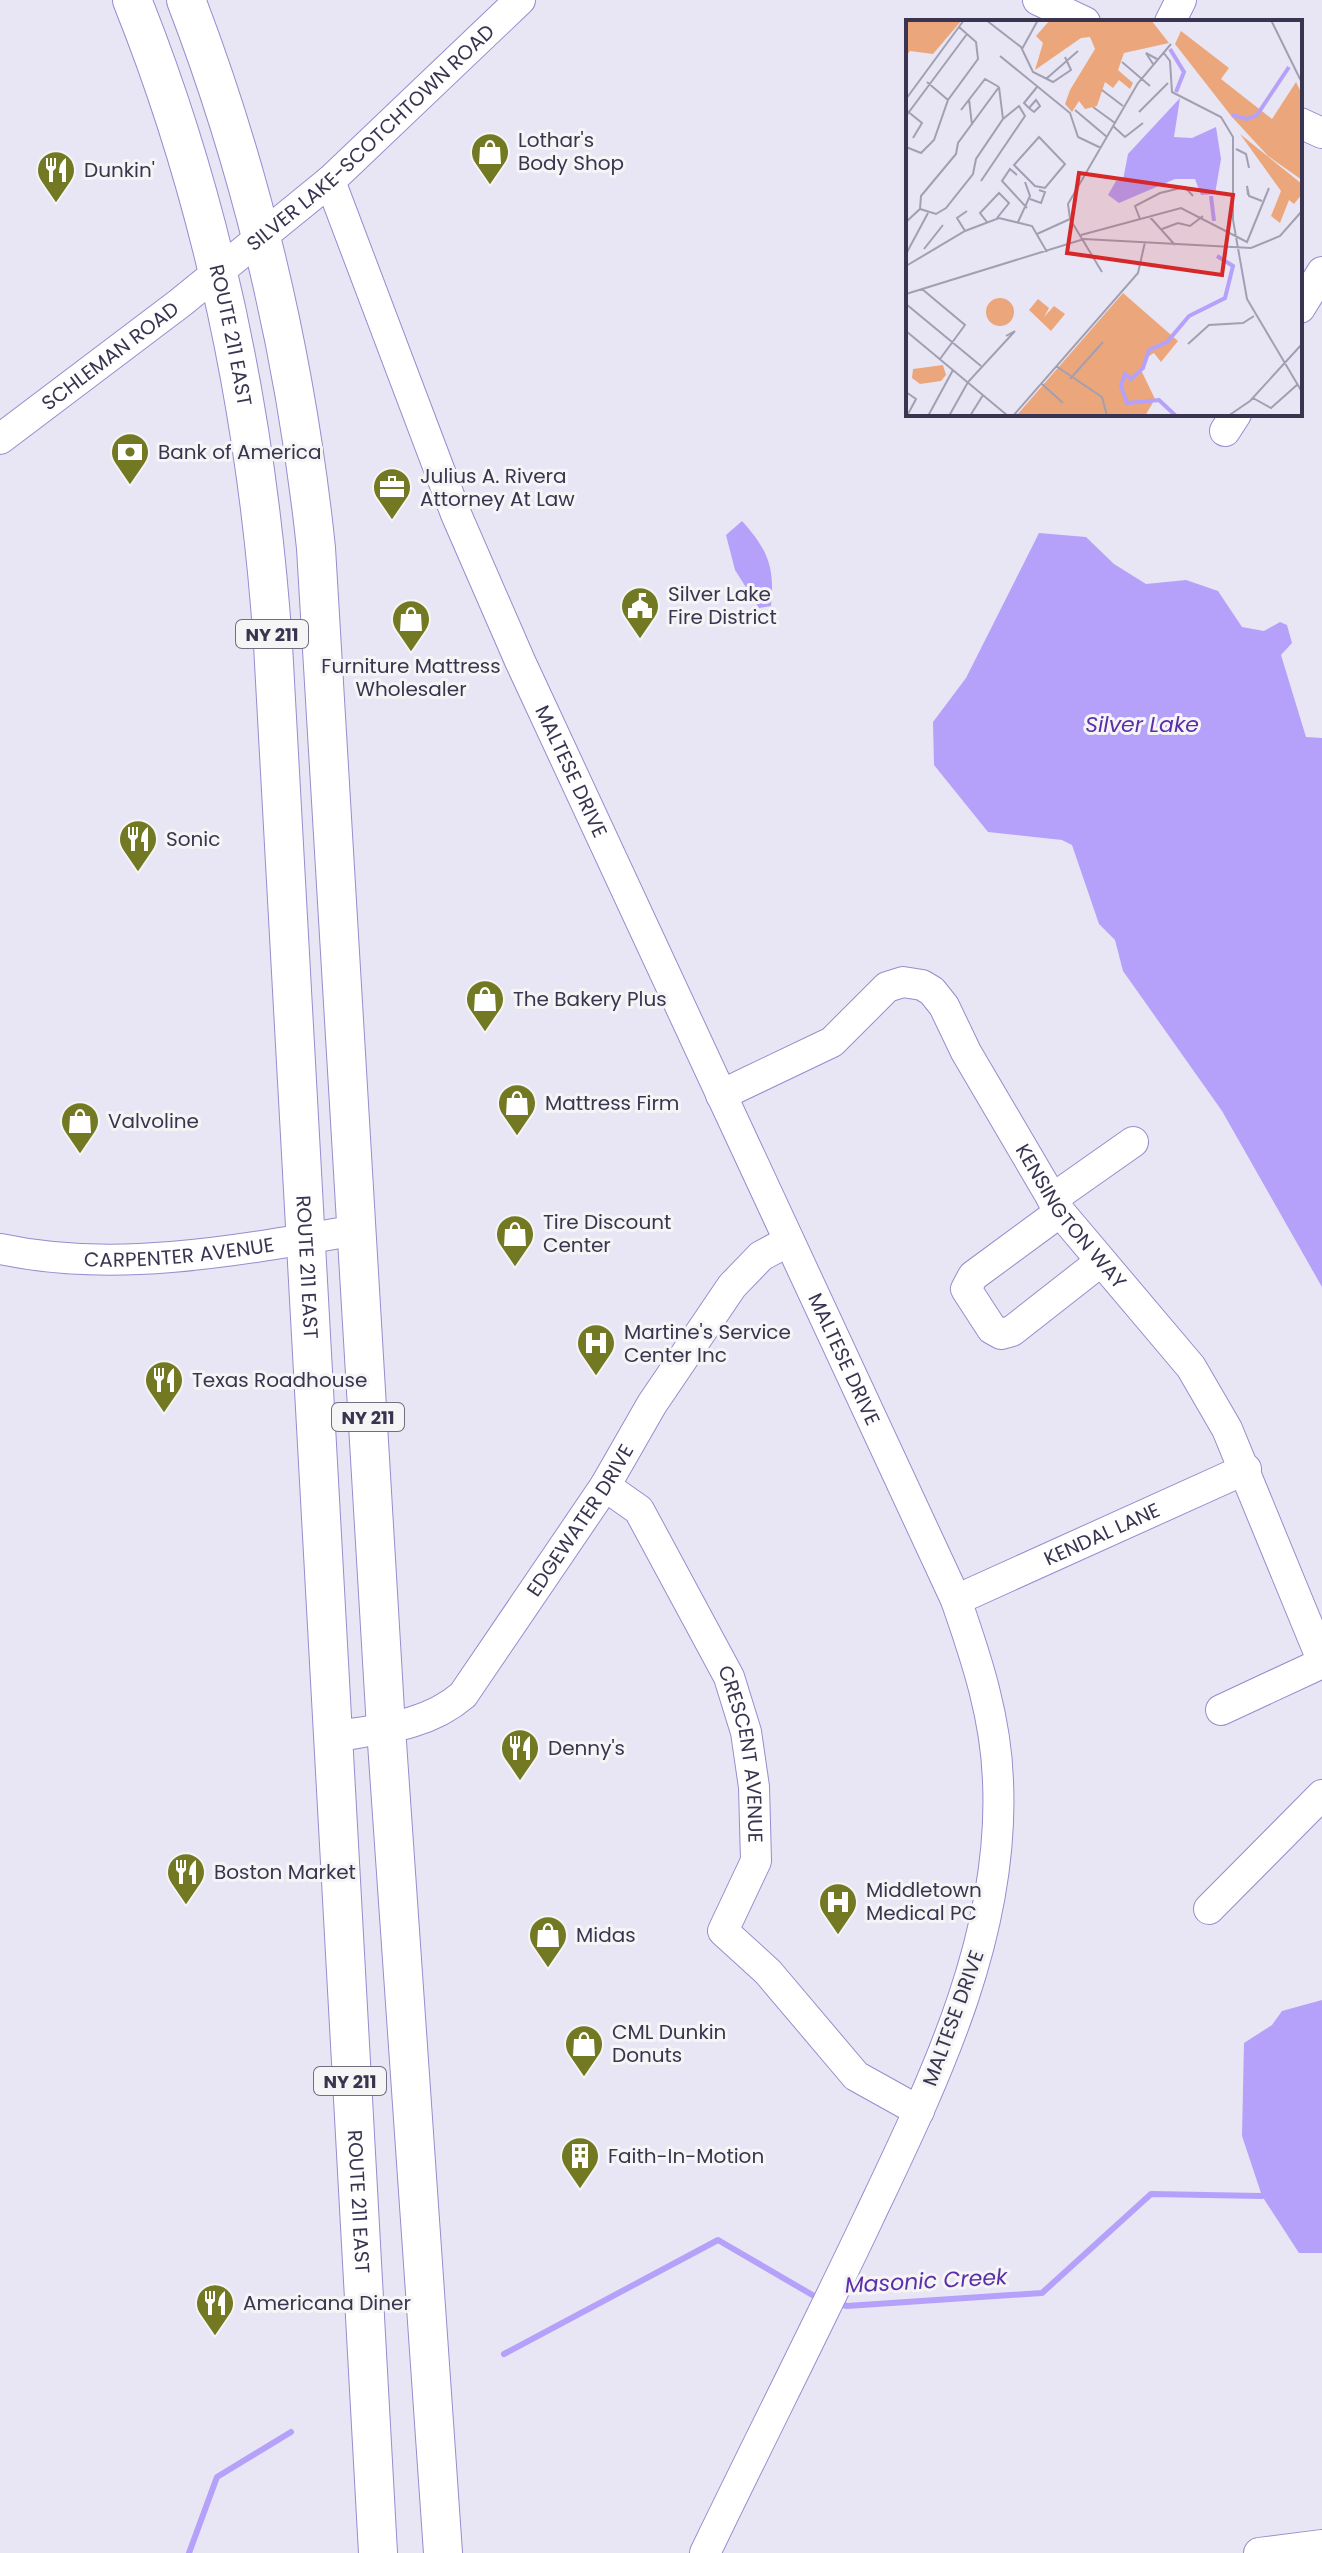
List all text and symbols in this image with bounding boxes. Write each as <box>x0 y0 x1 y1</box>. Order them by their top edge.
street label: SILVER LAKE-SCOTCHTOWN ROAD <box>240 18 500 257</box>
inset map <box>906 20 1302 416</box>
place label: Lothar's Body Shop <box>518 126 624 177</box>
shop icon: Lothar's Body Shop <box>469 131 511 186</box>
restaurant icon: Dunkin' <box>35 149 77 204</box>
place label: Dunkin' <box>84 156 155 184</box>
street label: ROUTE 211 EAST <box>203 262 259 408</box>
street label: SCHLEMAN ROAD <box>36 295 185 417</box>
bank icon: Bank of America <box>109 431 151 486</box>
place label: Bank of America <box>158 438 321 466</box>
place label: Julius A. Rivera Attorney At Law <box>420 462 575 513</box>
office icon: Julius A. Rivera Attorney At Law <box>371 466 413 521</box>
place label: Silver Lake Fire District <box>668 580 777 631</box>
public building icon: Silver Lake Fire District <box>619 585 661 640</box>
shop icon: Furniture Mattress Wholesaler <box>390 598 432 653</box>
road number: NY 211 <box>236 620 308 648</box>
place label: Furniture Mattress Wholesaler <box>321 652 501 703</box>
street label: MALTESE DRIVE <box>528 701 614 842</box>
water label: Silver Lake <box>1085 709 1199 740</box>
restaurant icon: Sonic <box>117 818 159 873</box>
place label: Sonic <box>166 825 220 853</box>
shop icon: The Bakery Plus <box>464 978 506 1033</box>
place label: The Bakery Plus <box>513 985 667 1013</box>
shop icon: Mattress Firm <box>496 1082 538 1137</box>
place label: Mattress Firm <box>545 1089 679 1117</box>
shop icon: Valvoline <box>59 1100 101 1155</box>
place label: Valvoline <box>108 1107 199 1135</box>
street label: KENSINGTON WAY <box>1009 1139 1133 1295</box>
street label: ROUTE 211 EAST <box>289 1195 325 1340</box>
place label: Tire Discount Center <box>543 1208 671 1259</box>
shop icon: Tire Discount Center <box>494 1213 536 1268</box>
street label: CARPENTER AVENUE <box>84 1230 276 1274</box>
street label: MALTESE DRIVE <box>801 1288 887 1430</box>
place label: Martine's Service Center Inc <box>624 1318 791 1369</box>
hospital icon: Martine's Service Center Inc <box>575 1322 617 1377</box>
restaurant icon: Texas Roadhouse <box>143 1359 185 1414</box>
place label: Texas Roadhouse <box>192 1366 367 1394</box>
road number: NY 211 <box>332 1403 404 1431</box>
street label: EDGEWATER DRIVE <box>520 1439 640 1602</box>
street label: KENDAL LANE <box>1039 1496 1164 1572</box>
street label: CRESCENT AVENUE <box>711 1660 770 1843</box>
restaurant icon: Denny's <box>499 1727 541 1782</box>
place label: Denny's <box>548 1734 625 1762</box>
restaurant icon: Boston Market <box>165 1851 207 1906</box>
place label: Boston Market <box>214 1858 356 1886</box>
place label: Middletown Medical PC <box>866 1876 982 1927</box>
hospital icon: Middletown Medical PC <box>817 1881 859 1936</box>
shop icon: Midas <box>527 1914 569 1969</box>
place label: Midas <box>576 1921 636 1949</box>
street label: MALTESE DRIVE <box>915 1946 991 2090</box>
place label: CML Dunkin Donuts <box>612 2018 726 2069</box>
shop icon: CML Dunkin Donuts <box>563 2023 605 2078</box>
road number: NY 211 <box>314 2067 386 2095</box>
street label: ROUTE 211 EAST <box>341 2129 377 2274</box>
building icon: Faith-In-Motion <box>559 2135 601 2190</box>
place label: Faith-In-Motion <box>608 2142 764 2170</box>
water label: Masonic Creek <box>844 2261 1010 2301</box>
restaurant icon: Americana Diner <box>194 2282 236 2337</box>
place label: Americana Diner <box>243 2289 411 2317</box>

